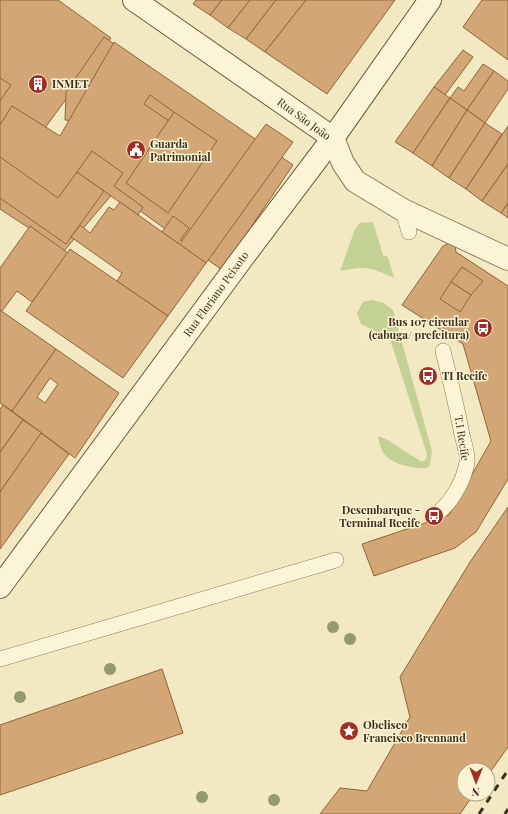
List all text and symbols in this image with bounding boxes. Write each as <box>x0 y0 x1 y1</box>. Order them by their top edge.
building icon: INMET <box>27 73 49 95</box>
place label: INMET <box>52 76 89 91</box>
street label: Rua São João <box>275 94 334 143</box>
place label: Guarda Patrimonial <box>150 136 211 164</box>
public building icon: Guarda Patrimonial <box>125 139 147 161</box>
street label: Rua Floriano Peixoto <box>179 248 252 340</box>
place label: Bus 107 circular (cabuga/ prefeitura) <box>369 314 470 342</box>
bus stop icon: Bus 107 circular (cabuga/ prefeitura) <box>472 317 494 339</box>
bus stop icon: TI Recife <box>417 365 439 387</box>
place label: TI Recife <box>442 368 488 383</box>
street label: T.I Recife <box>452 414 474 462</box>
place label: Desembarque - Terminal Recife <box>339 502 420 530</box>
bus stop icon: Desembarque - Terminal Recife <box>423 505 445 527</box>
place label: Obelisco Francisco Brennand <box>363 717 466 745</box>
place icon: Obelisco Francisco Brennand <box>338 720 360 742</box>
north arrow <box>456 762 496 802</box>
text: N <box>472 785 480 800</box>

